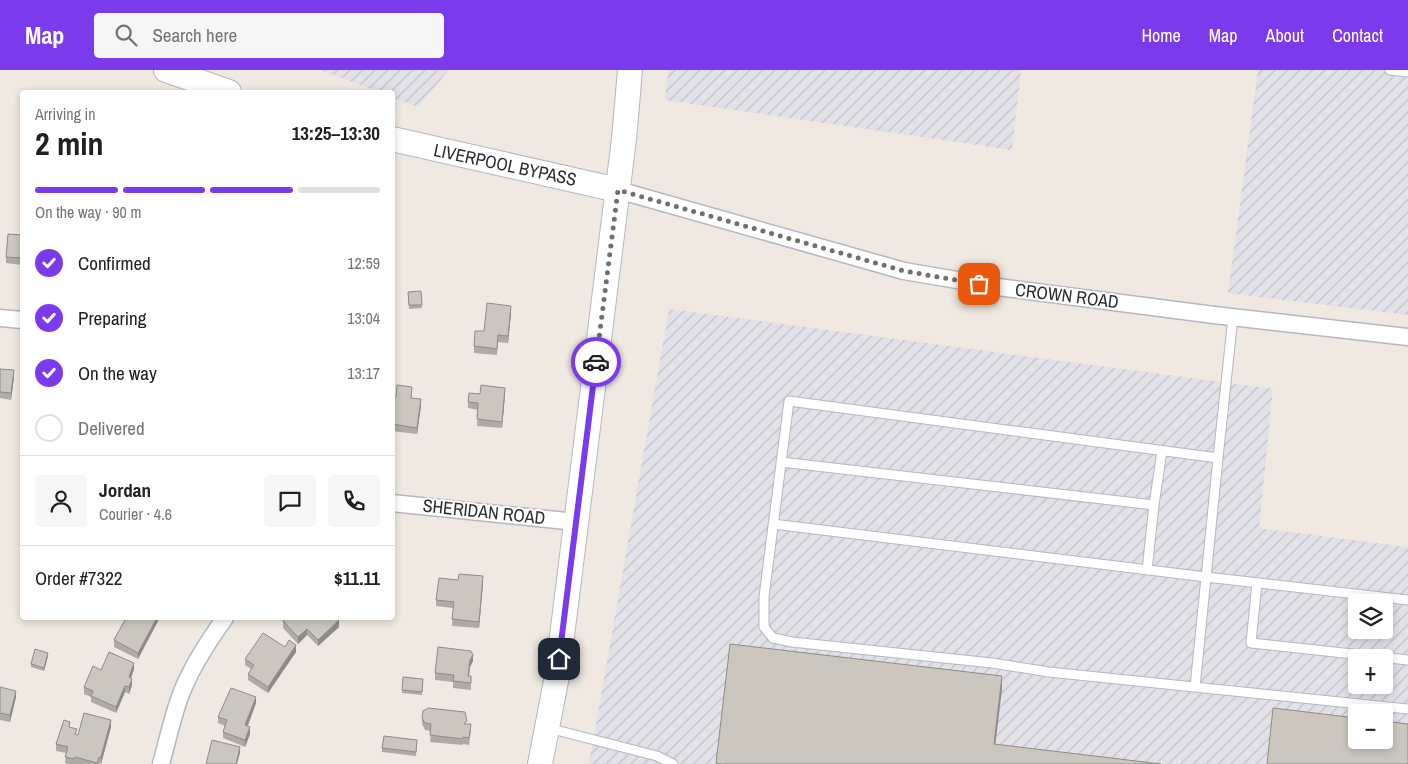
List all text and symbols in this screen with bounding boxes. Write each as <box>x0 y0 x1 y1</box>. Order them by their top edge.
search box <box>94 13 444 58</box>
text: Map <box>25 19 64 51</box>
icon: search <box>112 21 140 49</box>
text: Search here <box>152 22 237 48</box>
text: Home <box>1141 23 1181 48</box>
text: Map <box>1209 23 1238 48</box>
text: About <box>1266 23 1304 48</box>
text: Contact <box>1332 23 1383 48</box>
text: Arriving in <box>35 103 96 125</box>
text: 13:25–13:30 <box>292 120 380 146</box>
text: 2 min <box>35 122 104 165</box>
street label: LIVERPOOL BYPASS <box>431 137 579 192</box>
text: On the way · 90 m <box>35 201 141 223</box>
icon: check <box>35 249 63 277</box>
text: Confirmed <box>78 250 151 276</box>
text: 12:59 <box>347 252 380 274</box>
pin <box>958 263 1000 305</box>
icon: bag <box>965 270 993 298</box>
street label: CROWN ROAD <box>1014 277 1120 314</box>
icon: check <box>35 304 63 332</box>
text: Preparing <box>78 305 146 331</box>
text: 13:04 <box>347 307 380 329</box>
courier <box>571 337 621 387</box>
icon: car <box>582 348 610 376</box>
icon: check <box>35 359 63 387</box>
text: On the way <box>78 360 157 386</box>
text: 13:17 <box>347 362 380 384</box>
text: Delivered <box>78 415 145 441</box>
button: person <box>35 475 87 527</box>
button: chat <box>264 475 316 527</box>
button: phone <box>328 475 380 527</box>
text: Jordan <box>99 477 151 503</box>
street label: SHERIDAN ROAD <box>422 493 547 530</box>
text: Courier · 4.6 <box>99 503 172 525</box>
text: Order #7322 <box>35 565 122 591</box>
text: $11.11 <box>334 565 380 591</box>
map controls <box>1348 594 1393 749</box>
button: layers <box>1348 594 1393 639</box>
pin <box>538 638 580 680</box>
icon: home <box>545 645 573 673</box>
button: + <box>1348 649 1393 694</box>
button: − <box>1348 704 1393 749</box>

